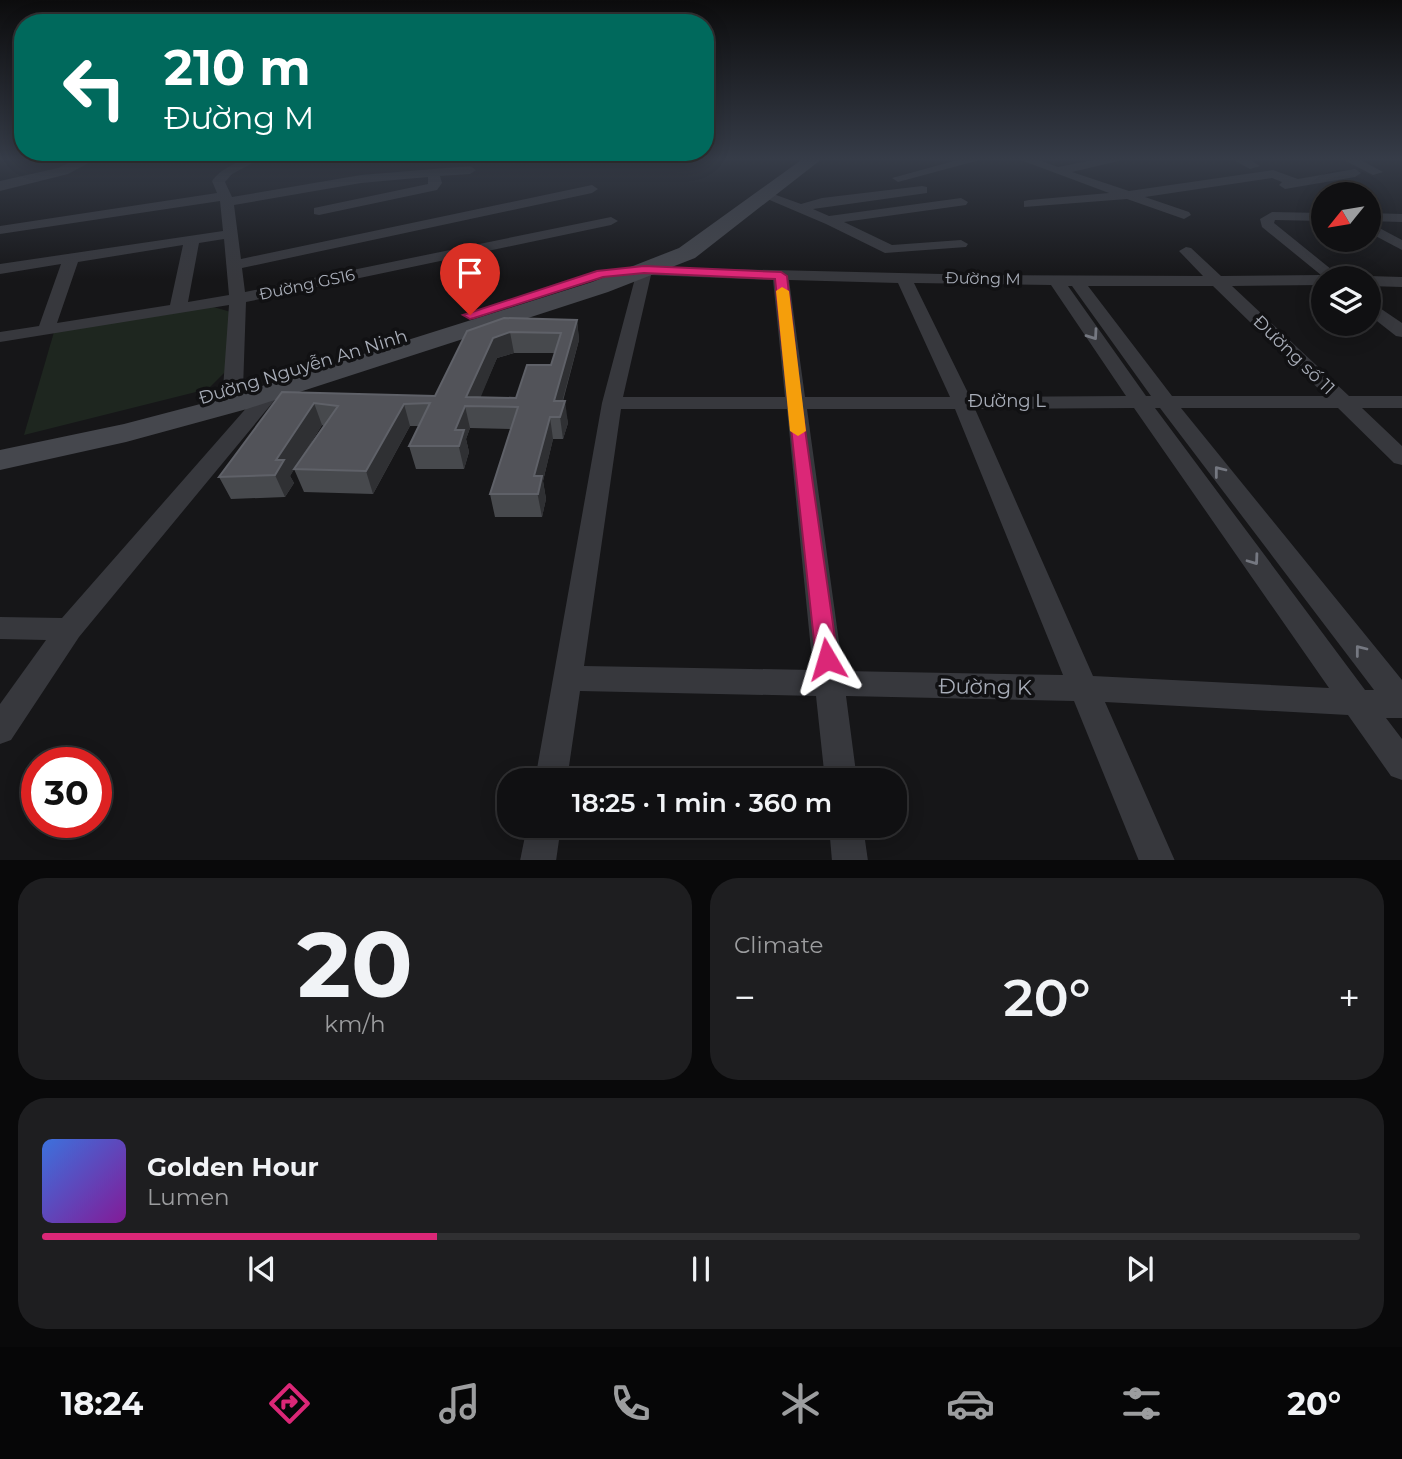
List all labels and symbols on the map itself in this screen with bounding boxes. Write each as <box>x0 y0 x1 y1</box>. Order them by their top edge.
north arrow <box>1311 182 1381 252</box>
pin <box>440 243 500 315</box>
street label: Đường GS16 <box>257 265 357 304</box>
street label: Đường M <box>945 268 1021 289</box>
street label: Đường số 11 <box>1249 311 1339 399</box>
street label: Đường Nguyễn An Ninh <box>196 325 410 409</box>
one-way arrow <box>1085 327 1097 340</box>
street label: Đường L <box>968 390 1046 412</box>
one-way arrow <box>1215 466 1228 478</box>
one-way arrow <box>1245 553 1258 565</box>
position arrow <box>790 622 864 696</box>
one-way arrow <box>1355 645 1368 657</box>
street label: Đường K <box>938 673 1032 700</box>
speed limit sign: 30 <box>21 747 112 838</box>

